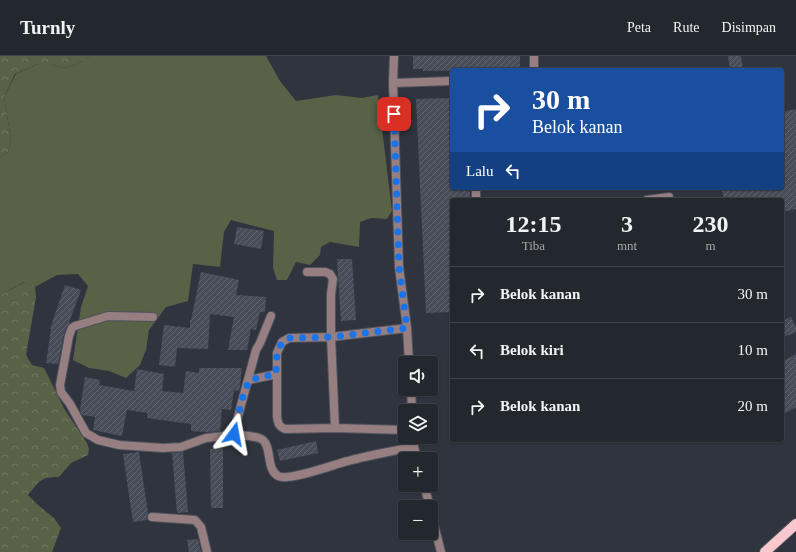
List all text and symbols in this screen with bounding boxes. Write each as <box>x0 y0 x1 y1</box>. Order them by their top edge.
text: Turnly <box>20 17 75 38</box>
text: Peta <box>627 20 651 35</box>
text: Rute <box>673 20 700 35</box>
text: Disimpan <box>722 20 776 35</box>
icon: right <box>466 84 518 136</box>
text: 30 m <box>532 84 590 115</box>
pin <box>377 97 411 131</box>
icon: arrive <box>383 103 405 125</box>
text: Belok kanan <box>532 117 622 137</box>
icon: left <box>502 160 524 182</box>
text: Lalu <box>466 163 494 179</box>
text: 12:15 <box>505 211 561 237</box>
text: 3 <box>621 211 633 237</box>
text: 230 <box>693 211 729 237</box>
text: Tiba <box>522 238 545 253</box>
text: mnt <box>617 238 637 253</box>
text: m <box>705 238 716 253</box>
icon: right <box>466 284 488 306</box>
text: Belok kanan <box>500 286 580 302</box>
text: 30 m <box>738 286 768 302</box>
icon: left <box>466 340 488 362</box>
text: Belok kiri <box>500 342 564 358</box>
text: 10 m <box>738 342 768 358</box>
map controls <box>398 356 438 540</box>
button: sound <box>398 356 438 396</box>
icon: right <box>466 396 488 418</box>
text: Belok kanan <box>500 398 580 414</box>
text: 20 m <box>738 398 768 414</box>
button: layers <box>398 404 438 444</box>
position arrow <box>213 413 255 455</box>
button: + <box>398 452 438 492</box>
button: − <box>398 500 438 540</box>

